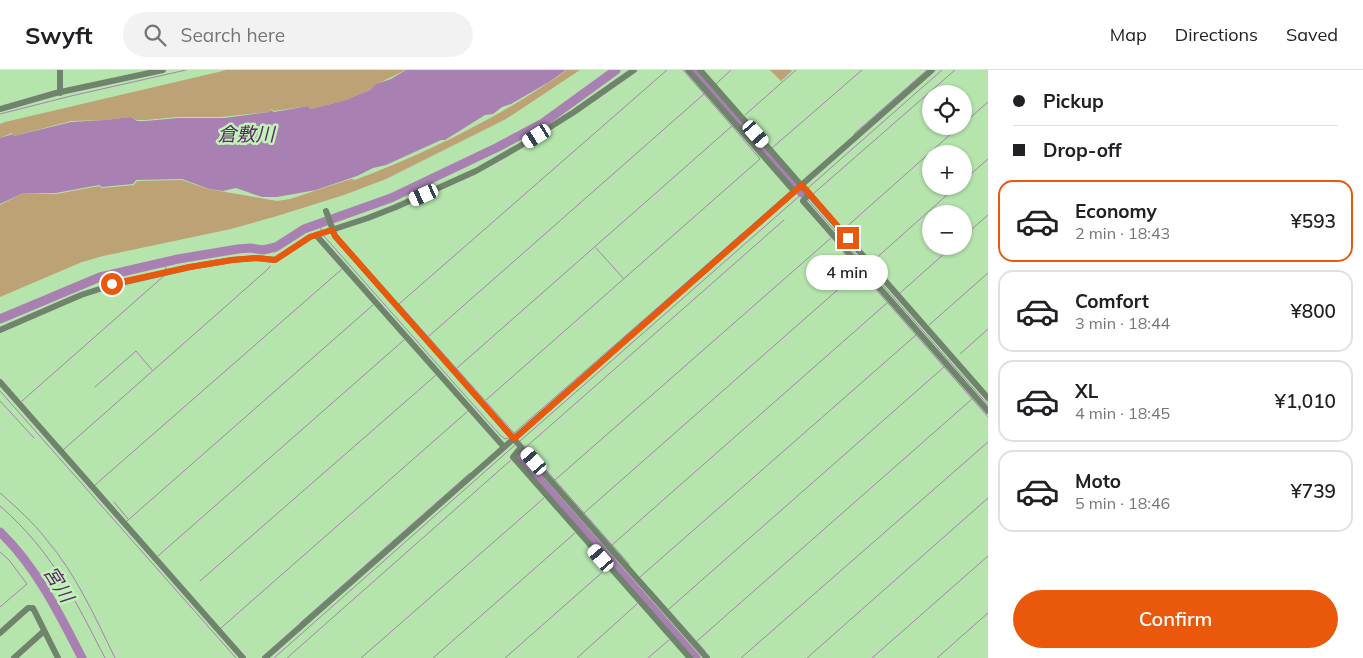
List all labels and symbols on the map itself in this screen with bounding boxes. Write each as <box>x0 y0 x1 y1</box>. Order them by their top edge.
car <box>740 118 771 150</box>
water label: 倉敷川 <box>217 122 276 146</box>
car <box>520 122 553 150</box>
car <box>407 182 440 208</box>
route end <box>837 227 859 249</box>
callout: 4 min <box>807 256 889 290</box>
route start <box>101 273 123 295</box>
car <box>518 445 549 477</box>
car <box>585 542 616 574</box>
water label: 宮川 <box>39 562 80 608</box>

